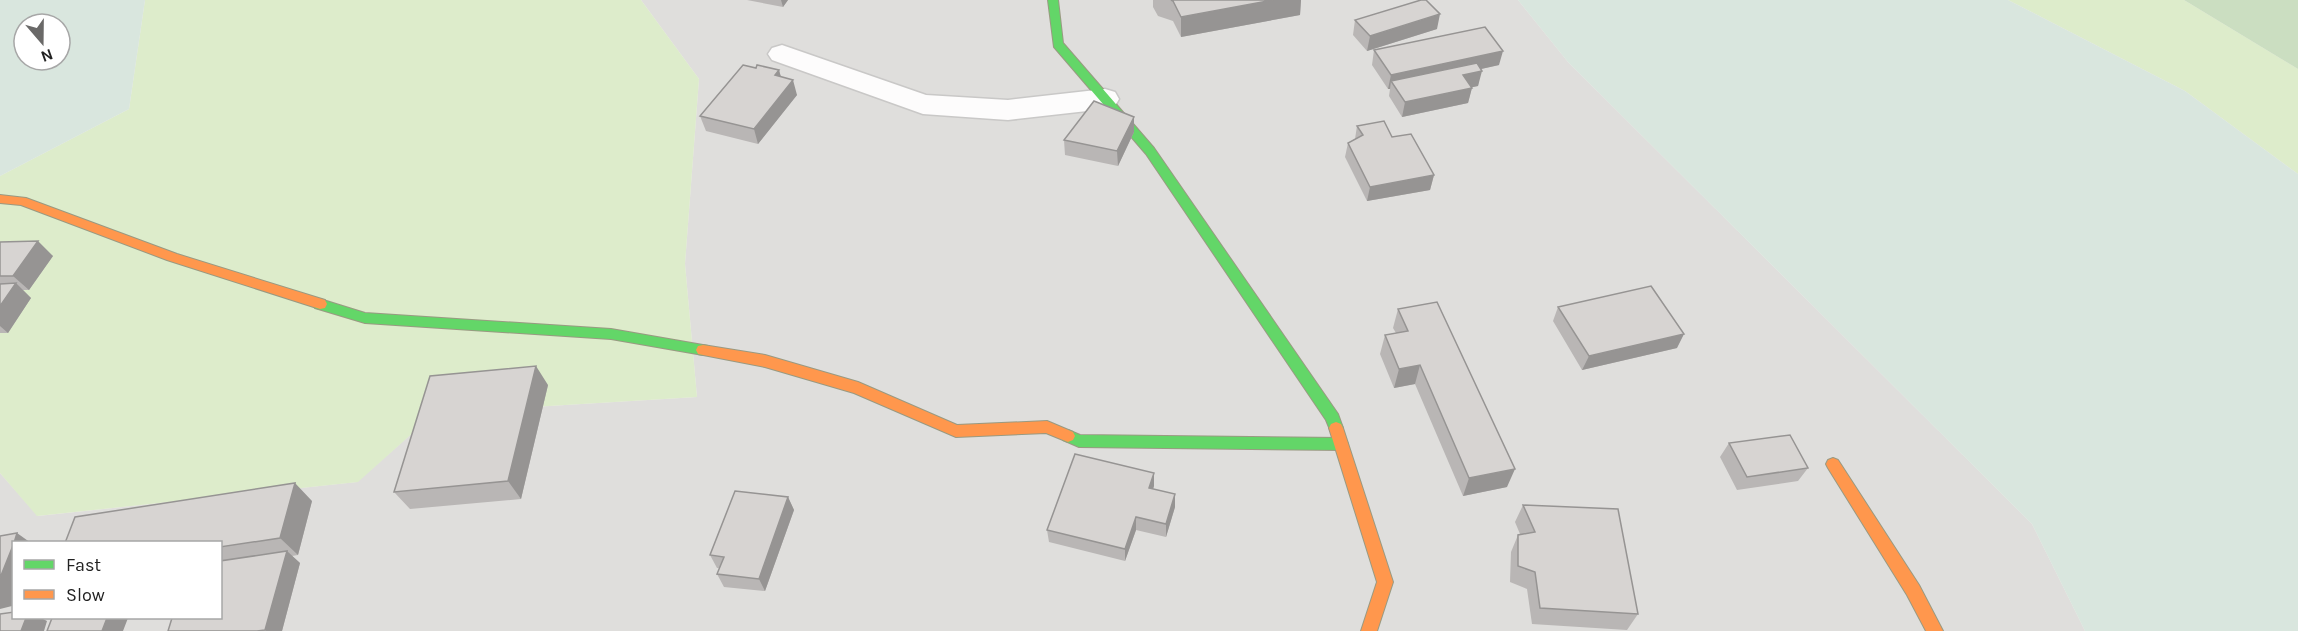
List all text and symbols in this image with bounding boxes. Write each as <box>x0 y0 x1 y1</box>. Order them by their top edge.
north arrow <box>12 12 72 72</box>
text: N <box>38 45 56 67</box>
legend <box>12 541 222 619</box>
text: Fast <box>66 554 101 576</box>
text: Slow <box>66 584 105 606</box>

